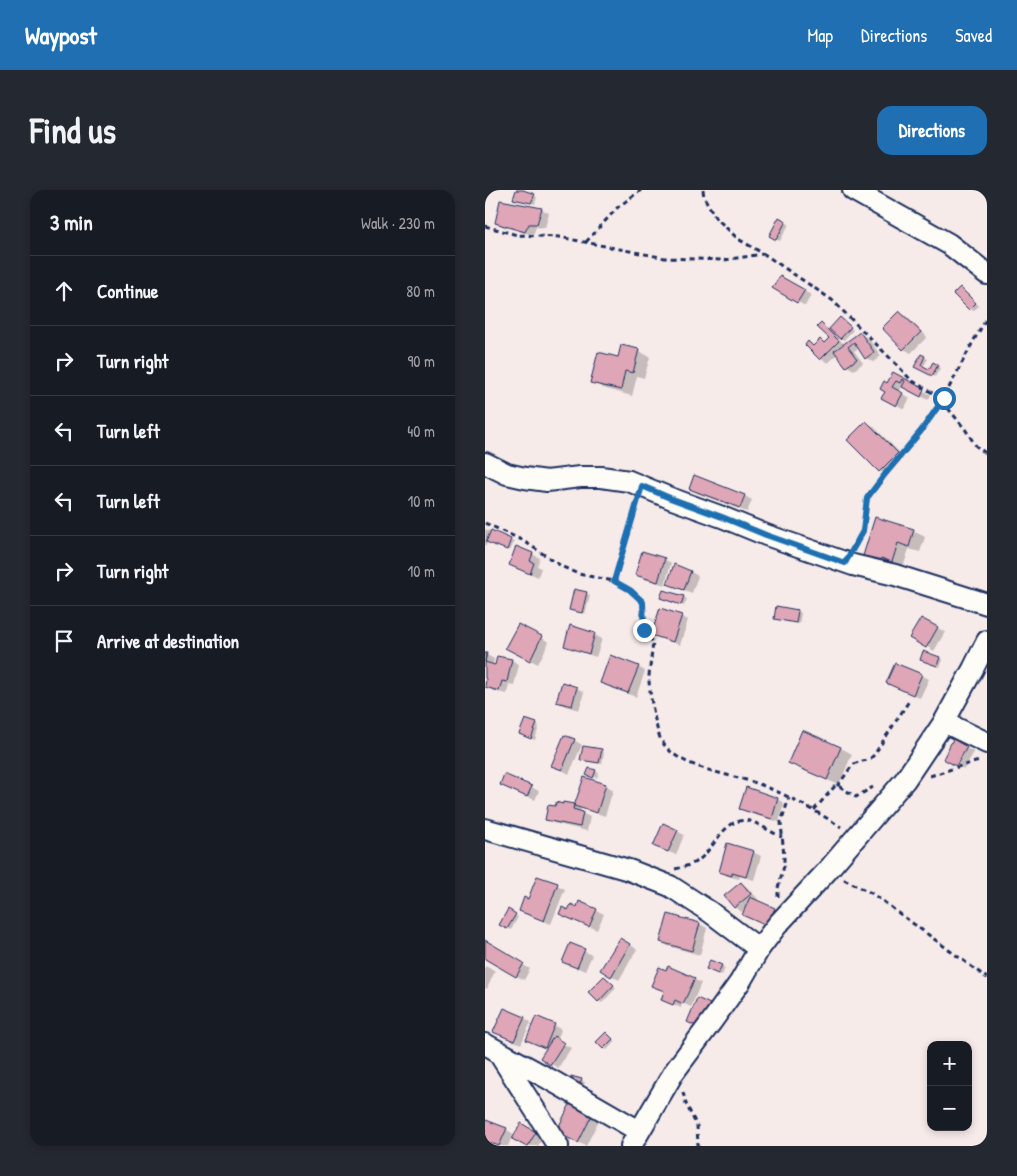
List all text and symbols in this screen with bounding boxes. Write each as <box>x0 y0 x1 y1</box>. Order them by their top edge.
text: Waypost <box>25 19 97 51</box>
text: Map <box>808 23 833 48</box>
text: Directions <box>861 23 927 48</box>
text: Saved <box>955 23 992 48</box>
button: Directions <box>877 106 987 155</box>
text: Find us <box>30 107 116 154</box>
text: 3 min <box>50 208 93 237</box>
text: Walk · 230 m <box>361 212 435 234</box>
icon: ahead <box>50 277 78 305</box>
text: Continue <box>97 278 158 304</box>
text: 80 m <box>406 280 435 302</box>
icon: right <box>50 347 78 375</box>
text: Turn right <box>97 348 168 374</box>
text: 90 m <box>407 350 435 372</box>
route start <box>933 387 956 410</box>
icon: left <box>50 417 78 445</box>
text: Turn left <box>97 418 160 444</box>
text: 40 m <box>407 420 435 442</box>
icon: left <box>50 487 78 515</box>
text: Turn left <box>97 488 160 514</box>
text: 10 m <box>407 490 435 512</box>
icon: right <box>50 557 78 585</box>
text: Turn right <box>97 558 168 584</box>
text: 10 m <box>407 560 435 582</box>
route end <box>633 619 656 642</box>
icon: arrive <box>50 627 78 655</box>
text: Arrive at destination <box>97 628 239 654</box>
map controls <box>927 1041 972 1131</box>
button: + <box>927 1041 972 1086</box>
button: − <box>927 1086 972 1131</box>

